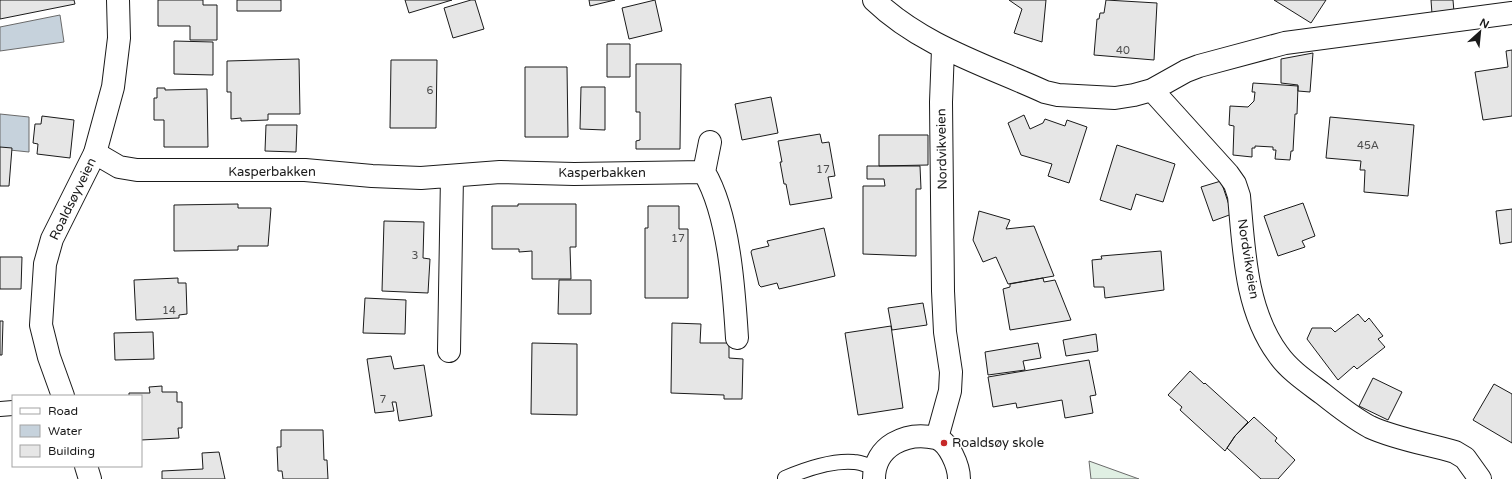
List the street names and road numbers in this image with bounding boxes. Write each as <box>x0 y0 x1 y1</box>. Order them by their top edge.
street label: Nordvikveien <box>933 108 951 190</box>
street label: Roaldsøyveien <box>46 155 100 243</box>
street label: Kasperbakken <box>228 164 316 180</box>
street label: Kasperbakken <box>558 165 646 181</box>
street label: Nordvikveien <box>1234 218 1262 300</box>

